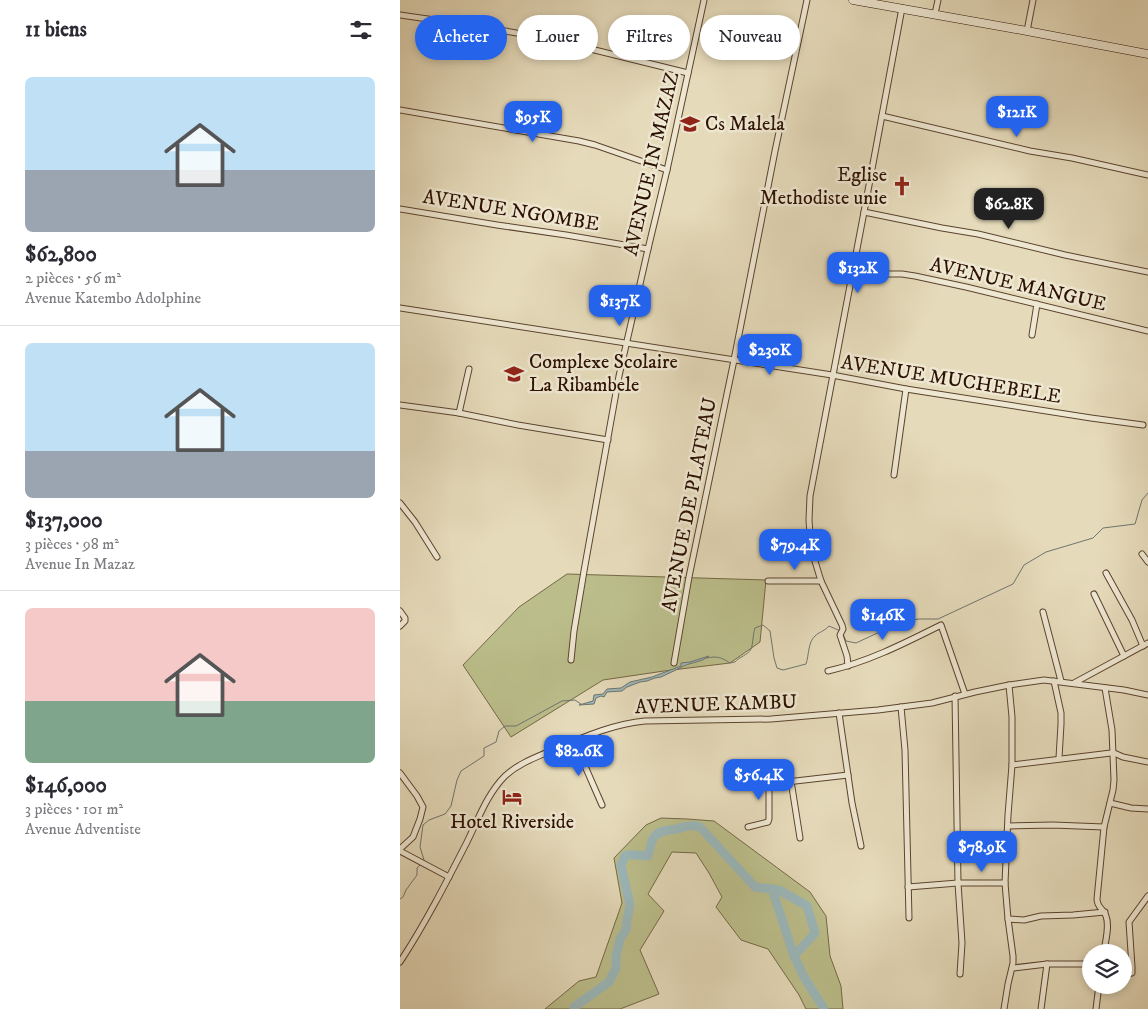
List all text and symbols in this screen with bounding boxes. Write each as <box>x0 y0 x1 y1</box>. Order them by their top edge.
chip: Acheter <box>415 15 507 60</box>
chip: Louer <box>517 15 598 60</box>
chip: Filtres <box>608 15 690 60</box>
chip: Nouveau <box>700 15 800 60</box>
icon: filters <box>347 16 375 44</box>
text: 11 biens <box>25 17 87 43</box>
street label: AVENUE IN MAZAZ <box>619 70 685 258</box>
pin: $121K <box>982 96 1052 138</box>
pin: $95K <box>503 100 563 143</box>
text: $121K <box>997 102 1037 122</box>
text: $95K <box>515 107 551 127</box>
icon: home <box>155 110 245 200</box>
place label: Cs Malela <box>705 112 785 137</box>
school or university icon: Cs Malela <box>679 113 701 135</box>
place label: Eglise Methodiste unie <box>760 163 887 211</box>
church icon: Eglise Methodiste unie <box>891 175 913 197</box>
street label: AVENUE NGOMBE <box>421 185 601 237</box>
pin: $62.8K <box>968 188 1050 230</box>
text: $62.8K <box>985 194 1033 214</box>
text: $62,800 <box>25 242 97 268</box>
pin: $132K <box>823 252 893 294</box>
street label: AVENUE MANGUE <box>927 253 1109 317</box>
text: $132K <box>838 258 878 278</box>
text: 2 pièces · 56 m² <box>25 268 121 288</box>
pin: $137K <box>585 284 655 327</box>
text: Avenue Katembo Adolphine <box>25 288 201 308</box>
text: $137K <box>600 291 640 311</box>
pin: $230K <box>735 334 805 376</box>
text: $230K <box>749 340 791 360</box>
place label: Complexe Scolaire La Ribambele <box>529 350 678 398</box>
street label: AVENUE MUCHEBELE <box>839 350 1063 410</box>
school or university icon: Complexe Scolaire La Ribambele <box>503 363 525 385</box>
icon: home <box>155 375 245 465</box>
street label: AVENUE DE PLATEAU <box>657 396 723 614</box>
text: $137,000 <box>25 508 102 534</box>
pin: $79.4K <box>754 528 836 571</box>
text: 3 pièces · 98 m² <box>25 534 119 554</box>
text: $79.4K <box>770 535 820 555</box>
text: Avenue In Mazaz <box>25 554 135 574</box>
pin: $146K <box>848 598 918 641</box>
text: $146K <box>861 605 905 625</box>
icon: home <box>155 640 245 730</box>
street label: AVENUE KAMBU <box>634 690 798 720</box>
pin: $82.6K <box>538 734 620 777</box>
text: $82.6K <box>555 741 603 761</box>
pin: $56.4K <box>718 758 800 801</box>
text: $56.4K <box>734 765 784 785</box>
text: $146,000 <box>25 773 107 799</box>
hotel icon: Hotel Riverside <box>501 786 523 808</box>
text: 3 pièces · 101 m² <box>25 799 123 819</box>
place label: Hotel Riverside <box>450 810 574 835</box>
text: Avenue Adventiste <box>25 819 141 839</box>
pin: $78.9K <box>941 830 1023 873</box>
text: $78.9K <box>958 837 1006 857</box>
map controls <box>1082 944 1132 994</box>
button: layers <box>1082 944 1132 994</box>

